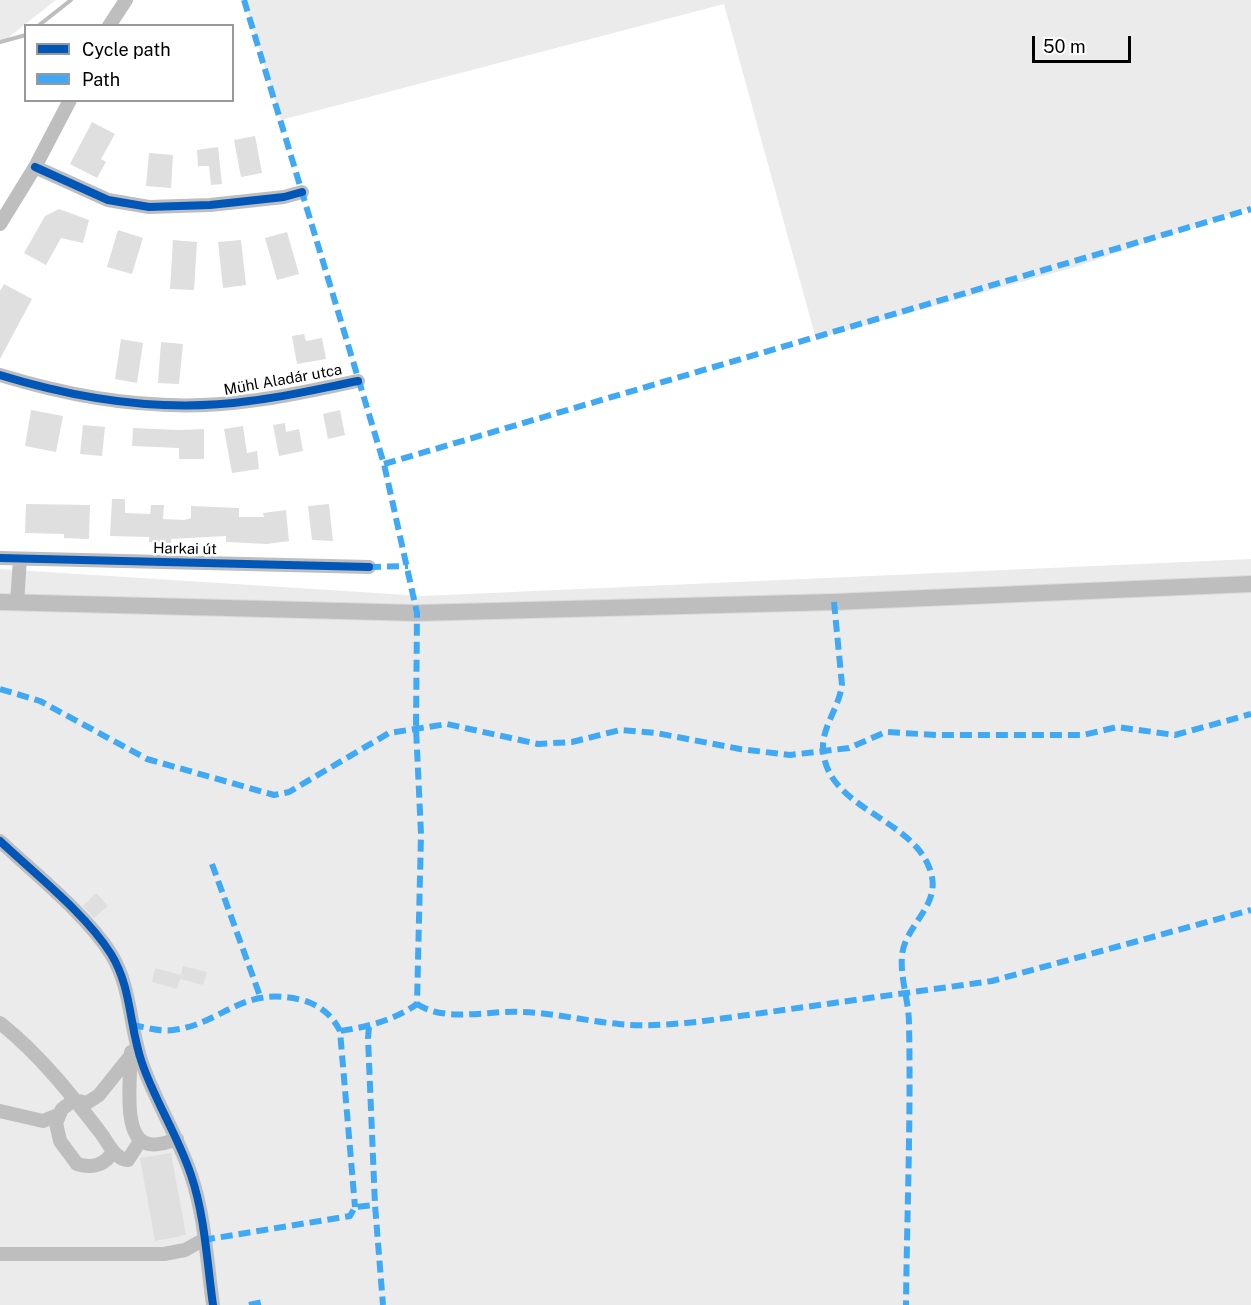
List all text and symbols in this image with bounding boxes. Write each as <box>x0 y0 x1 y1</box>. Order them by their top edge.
legend <box>24 24 234 102</box>
scale bar <box>1035 24 1134 62</box>
text: 50 m <box>1043 36 1086 57</box>
text: Cycle path <box>82 39 171 60</box>
text: Path <box>82 69 120 90</box>
street label: Mühl Aladár utca <box>222 361 344 399</box>
street label: Harkai út <box>153 539 217 559</box>

